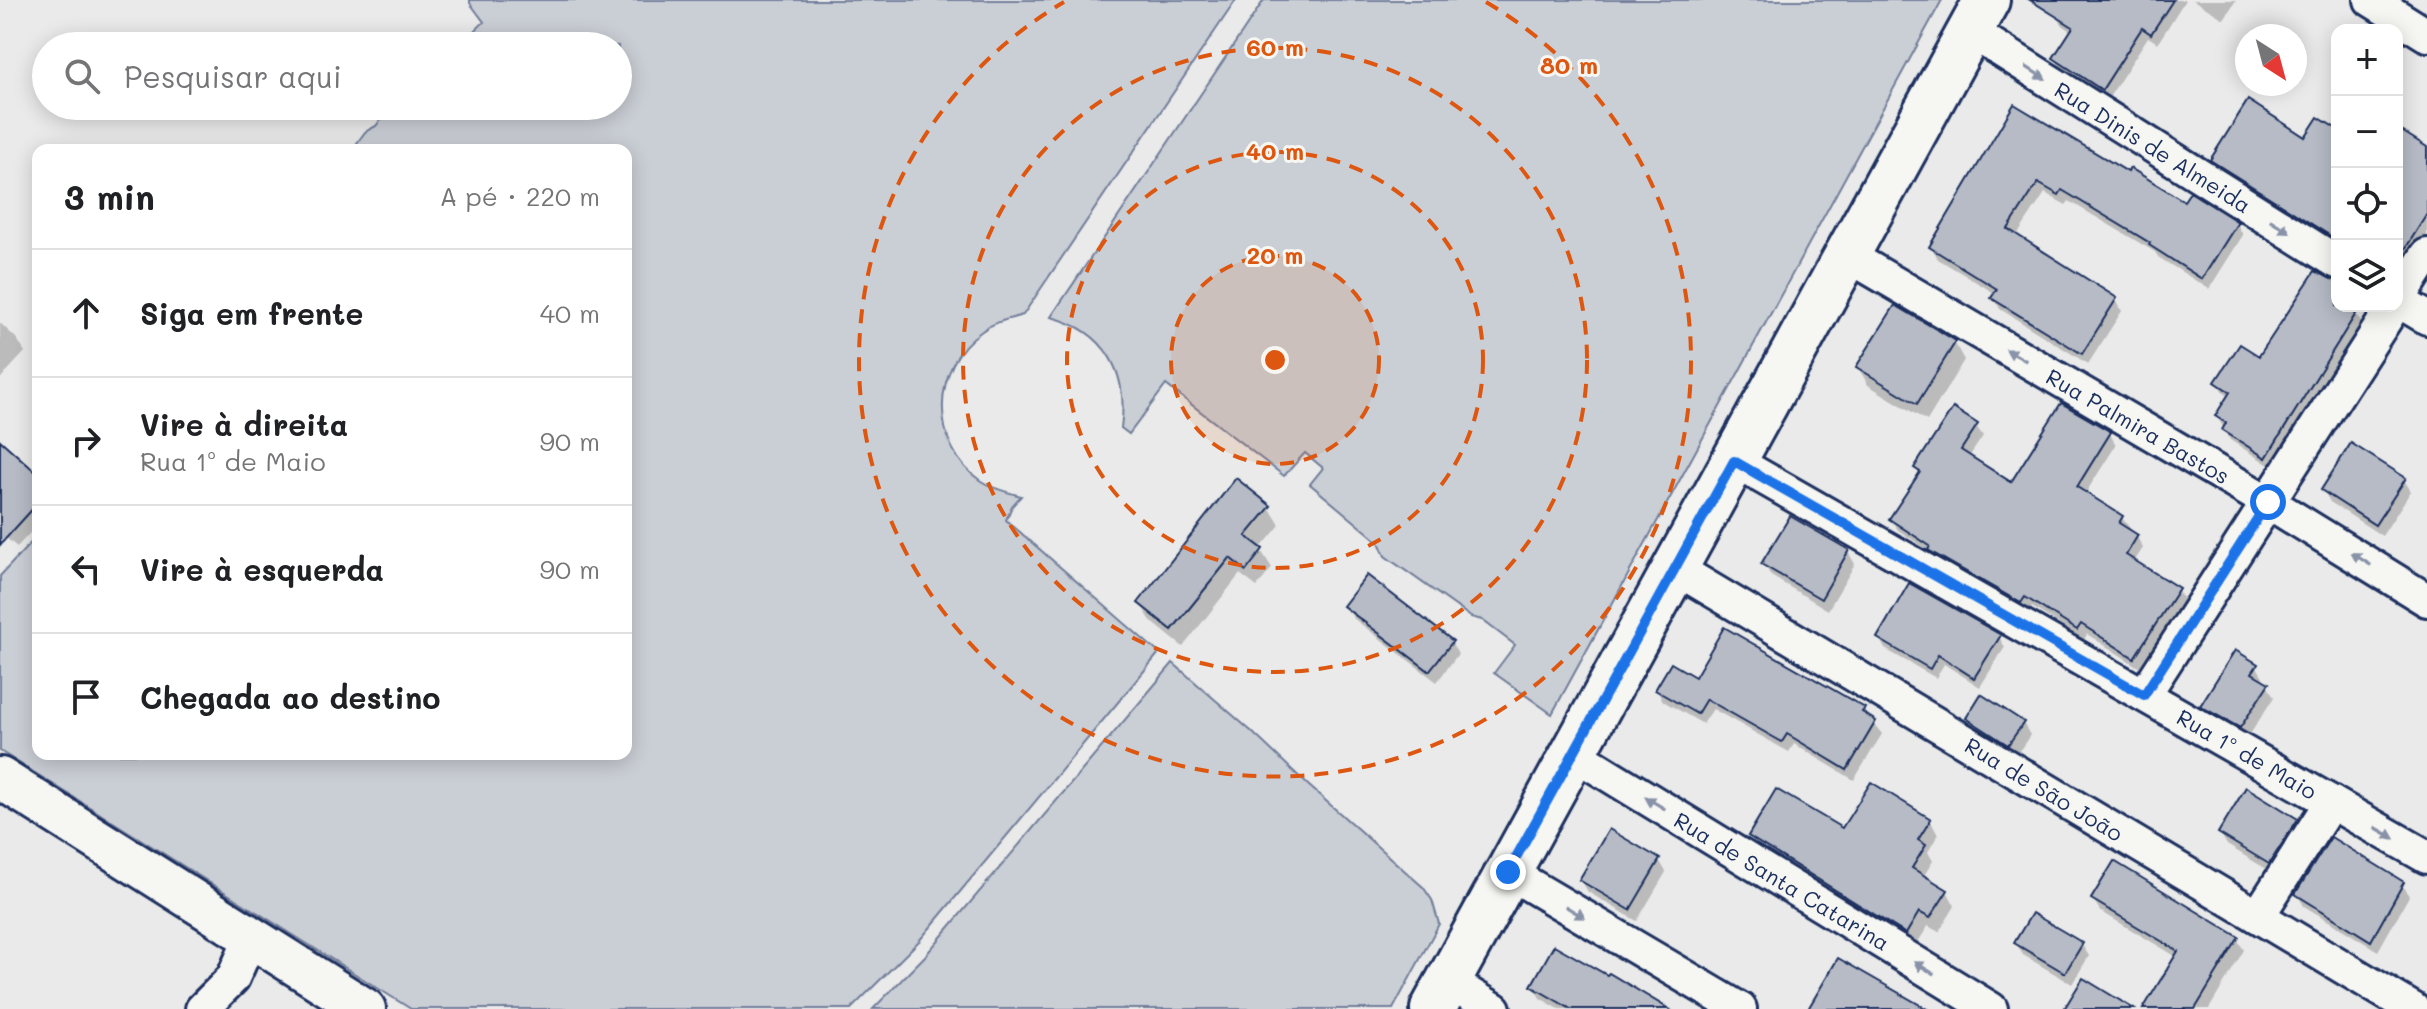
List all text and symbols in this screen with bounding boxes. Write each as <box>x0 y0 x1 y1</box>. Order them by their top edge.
north arrow <box>2235 24 2307 96</box>
map controls <box>2331 24 2403 312</box>
button: + <box>2331 24 2403 96</box>
text: 60 m <box>1246 31 1304 62</box>
search box <box>32 32 632 120</box>
text: 80 m <box>1540 49 1598 80</box>
icon: search <box>60 54 104 98</box>
text: Pesquisar aqui <box>124 56 342 96</box>
one-way arrow <box>2025 65 2047 79</box>
street label: Rua Dinis de Almeida <box>2049 75 2257 219</box>
button: − <box>2331 96 2403 168</box>
text: 40 m <box>1246 135 1304 166</box>
button: locate <box>2331 168 2403 240</box>
text: 3 min <box>64 174 155 219</box>
text: A pé · 220 m <box>440 179 600 213</box>
one-way arrow <box>2269 219 2291 233</box>
text: 20 m <box>1247 239 1303 270</box>
button: layers <box>2331 240 2403 312</box>
icon: ahead <box>64 291 108 335</box>
text: Siga em frente <box>140 293 363 333</box>
text: 40 m <box>540 296 600 330</box>
centre of rings <box>1261 346 1289 374</box>
one-way arrow <box>2005 348 2028 362</box>
street label: Rua Palmira Bastos <box>2041 362 2235 490</box>
text: Vire à direita <box>140 404 348 444</box>
icon: right <box>64 419 108 463</box>
text: 90 m <box>540 424 600 458</box>
text: Rua 1º de Maio <box>140 444 326 478</box>
route start <box>2250 484 2286 520</box>
icon: left <box>64 547 108 591</box>
text: Vire à esquerda <box>140 549 384 589</box>
one-way arrow <box>2350 551 2371 566</box>
text: 90 m <box>540 552 600 586</box>
icon: arrive <box>64 675 108 719</box>
text: Chegada ao destino <box>140 677 440 717</box>
street label: Rua 1º de Maio <box>2172 702 2322 806</box>
street label: Rua de São João <box>1960 730 2128 848</box>
one-way arrow <box>1644 797 1666 811</box>
street label: Rua de Santa Catarina <box>1669 805 1895 957</box>
one-way arrow <box>2374 826 2396 840</box>
route end <box>1490 854 1526 890</box>
one-way arrow <box>1564 905 1586 919</box>
one-way arrow <box>1913 962 1935 976</box>

